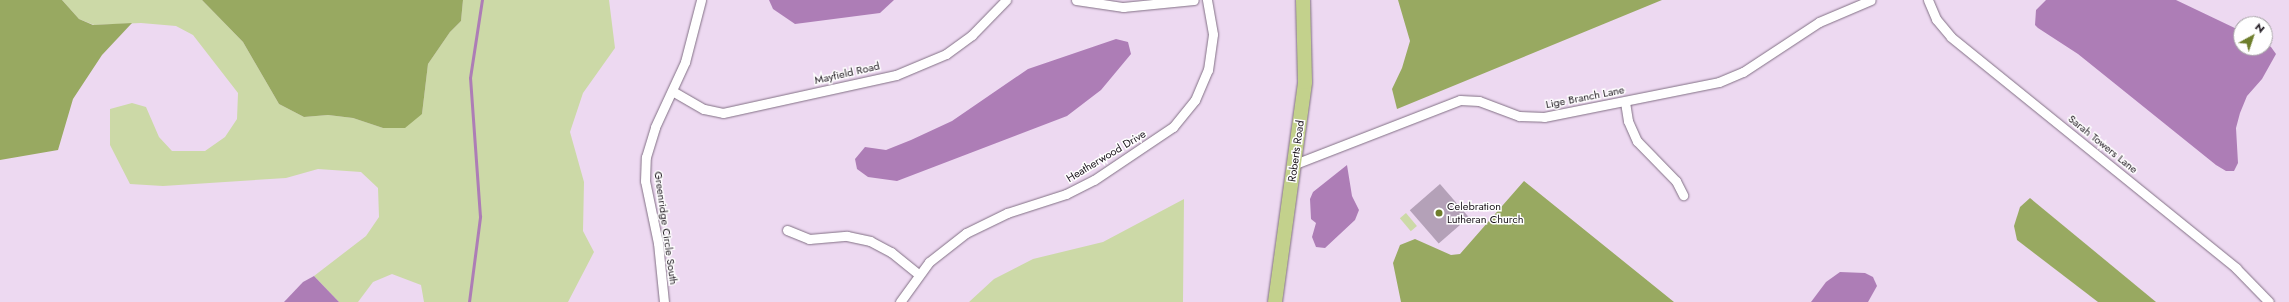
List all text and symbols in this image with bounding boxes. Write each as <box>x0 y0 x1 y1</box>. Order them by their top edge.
north arrow <box>2233 16 2273 56</box>
text: N <box>2252 19 2269 37</box>
street label: Mayfield Road <box>813 59 881 87</box>
street label: Lige Branch Lane <box>1544 83 1626 111</box>
street label: Sarah Towers Lane <box>2066 112 2140 176</box>
street label: Roberts Road <box>1285 119 1307 183</box>
street label: Heatherwood Drive <box>1064 127 1148 185</box>
street label: Greenridge Circle South <box>652 170 680 286</box>
place label: Celebration Lutheran Church <box>1447 200 1523 226</box>
marker: Celebration Lutheran Church <box>1434 208 1444 218</box>

